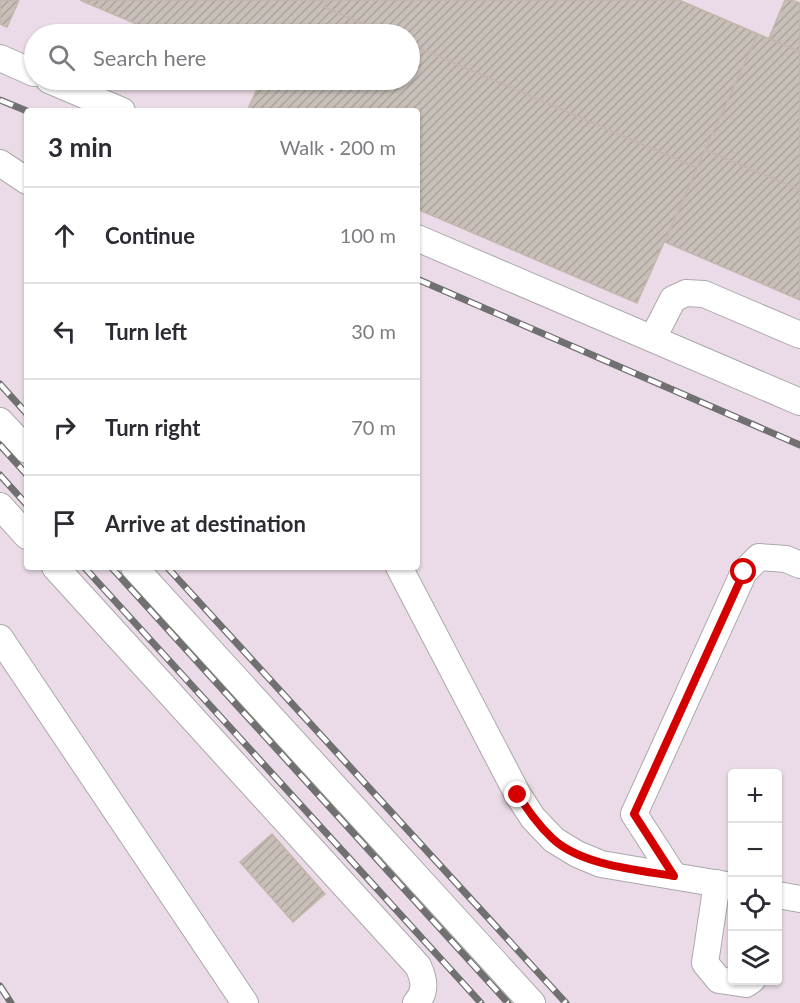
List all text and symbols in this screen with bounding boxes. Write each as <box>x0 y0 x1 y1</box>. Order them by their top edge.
search box <box>24 24 420 90</box>
icon: search <box>45 41 78 74</box>
text: Search here <box>93 44 206 71</box>
text: 3 min <box>48 131 112 163</box>
text: Walk · 200 m <box>280 135 396 159</box>
icon: ahead <box>48 219 81 252</box>
text: Continue <box>105 222 195 249</box>
text: 100 m <box>340 223 396 247</box>
icon: left <box>48 315 81 348</box>
text: Turn left <box>105 318 187 345</box>
text: 30 m <box>351 319 396 343</box>
icon: right <box>48 411 81 444</box>
text: Turn right <box>105 414 200 441</box>
text: 70 m <box>351 415 396 439</box>
icon: arrive <box>48 507 81 540</box>
text: Arrive at destination <box>105 510 306 537</box>
route start <box>730 558 756 584</box>
map controls <box>728 769 782 985</box>
button: + <box>728 769 782 823</box>
route end <box>504 781 530 807</box>
button: − <box>728 823 782 877</box>
button: locate <box>728 877 782 931</box>
button: layers <box>728 931 782 985</box>

